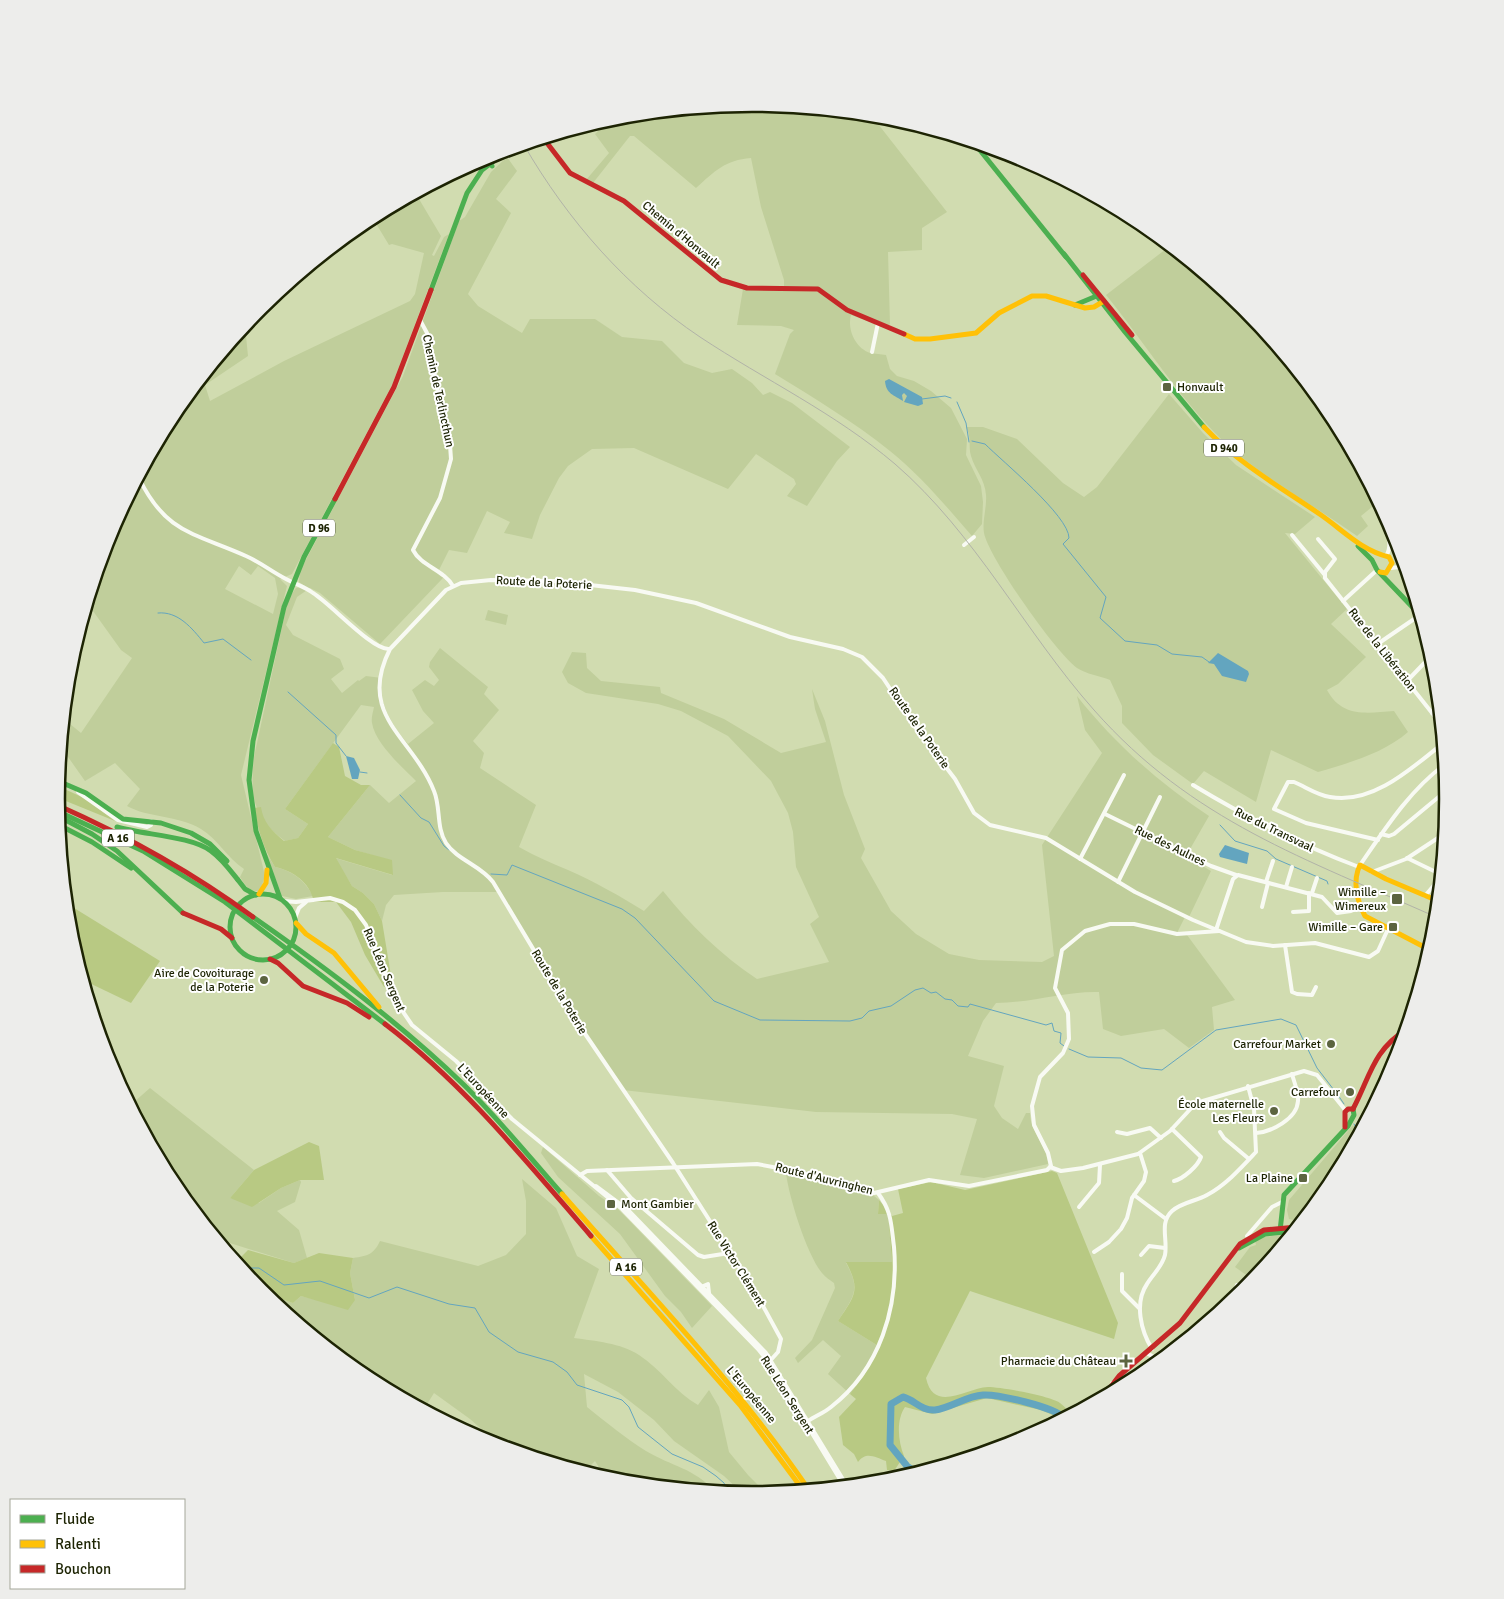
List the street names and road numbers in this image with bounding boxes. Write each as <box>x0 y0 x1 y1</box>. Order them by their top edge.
street label: Chemin d'Honvault <box>639 198 723 272</box>
street label: Chemin de Terlincthun <box>419 333 457 449</box>
road number: D 940 <box>1204 439 1244 456</box>
road number: D 96 <box>303 520 335 536</box>
street label: Route de la Poterie <box>495 573 593 593</box>
street label: Rue de la Libération <box>1345 605 1419 695</box>
street label: Route de la Poterie <box>885 684 953 772</box>
street label: Rue du Transvaal <box>1232 804 1317 856</box>
street label: Rue des Aulnes <box>1132 822 1208 870</box>
road number: A 16 <box>102 830 134 846</box>
street label: Rue Léon Sergent <box>360 926 408 1014</box>
street label: Route de la Poterie <box>528 947 590 1037</box>
street label: L'Européenne <box>454 1060 512 1122</box>
street label: Route d'Auvringhen <box>773 1160 875 1198</box>
street label: Rue Victor Clément <box>704 1218 768 1310</box>
road number: A 16 <box>610 1258 642 1276</box>
street label: Rue Léon Sergent <box>757 1353 817 1437</box>
street label: L'Européenne <box>723 1363 779 1427</box>

